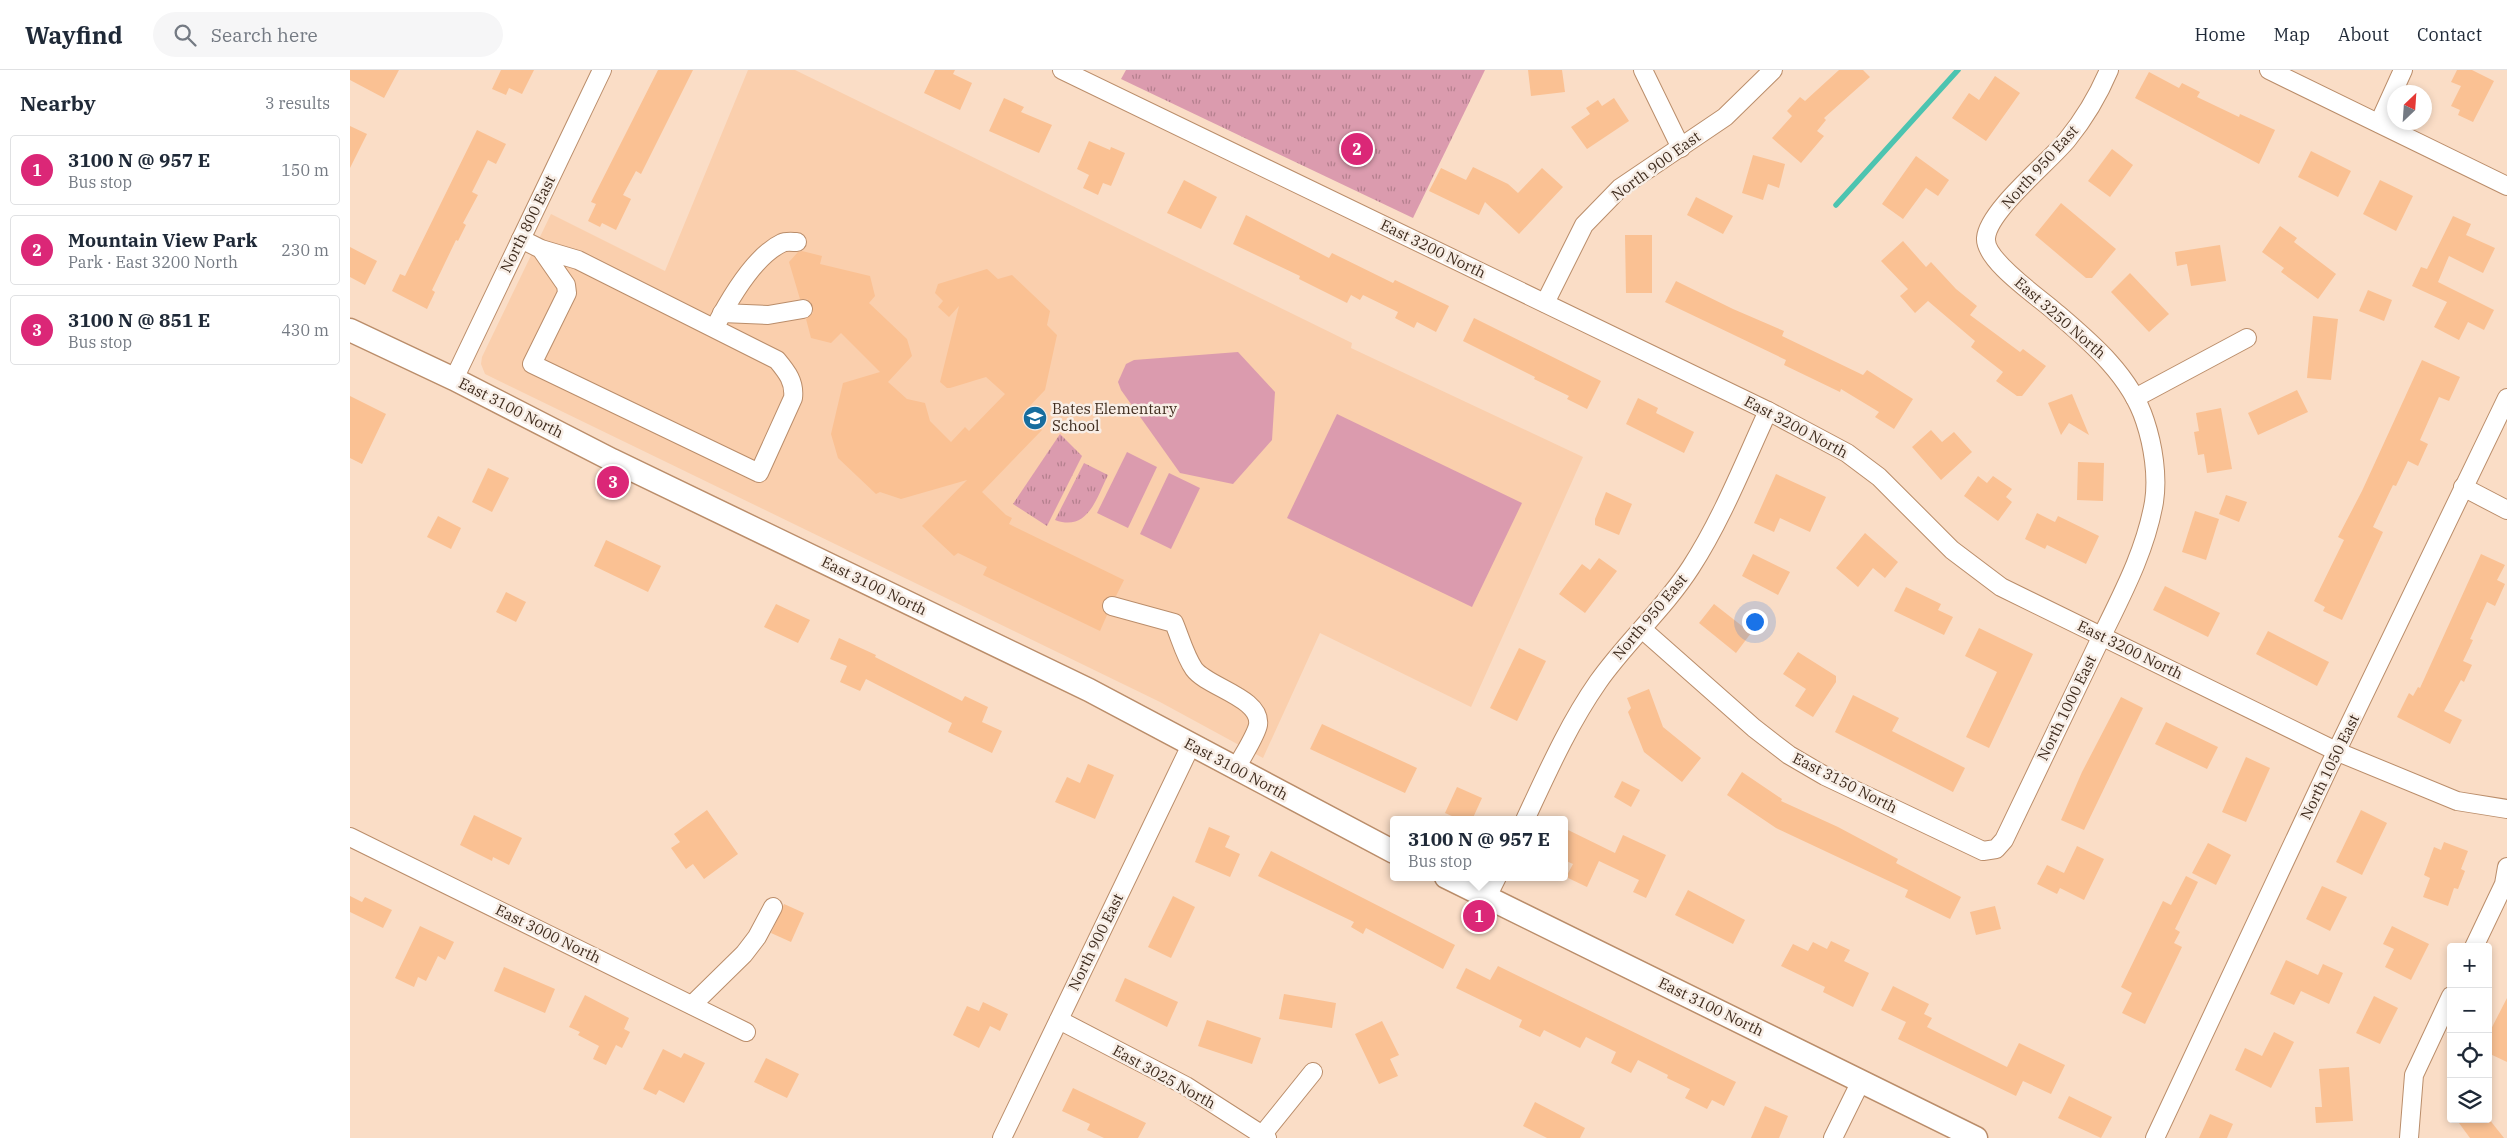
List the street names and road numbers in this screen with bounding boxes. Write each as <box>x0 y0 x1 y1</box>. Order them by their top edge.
street label: North 950 East <box>1997 121 2082 212</box>
street label: North 900 East <box>1607 127 1704 204</box>
street label: North 800 East <box>496 172 559 275</box>
street label: East 3200 North <box>1377 215 1489 282</box>
street label: East 3250 North <box>2011 273 2110 362</box>
street label: East 3100 North <box>456 373 567 442</box>
street label: East 3200 North <box>1741 391 1851 462</box>
street label: East 3100 North <box>818 552 930 619</box>
street label: North 950 East <box>1608 570 1691 663</box>
street label: East 3200 North <box>2074 616 2186 683</box>
street label: North 1000 East <box>2033 652 2100 764</box>
street label: North 1050 East <box>2296 711 2363 823</box>
street label: East 3100 North <box>1181 733 1291 804</box>
street label: East 3150 North <box>1790 748 1901 817</box>
street label: North 900 East <box>1064 890 1127 993</box>
street label: East 3000 North <box>492 900 604 967</box>
street label: East 3100 North <box>1655 973 1767 1040</box>
street label: East 3025 North <box>1109 1040 1219 1113</box>

